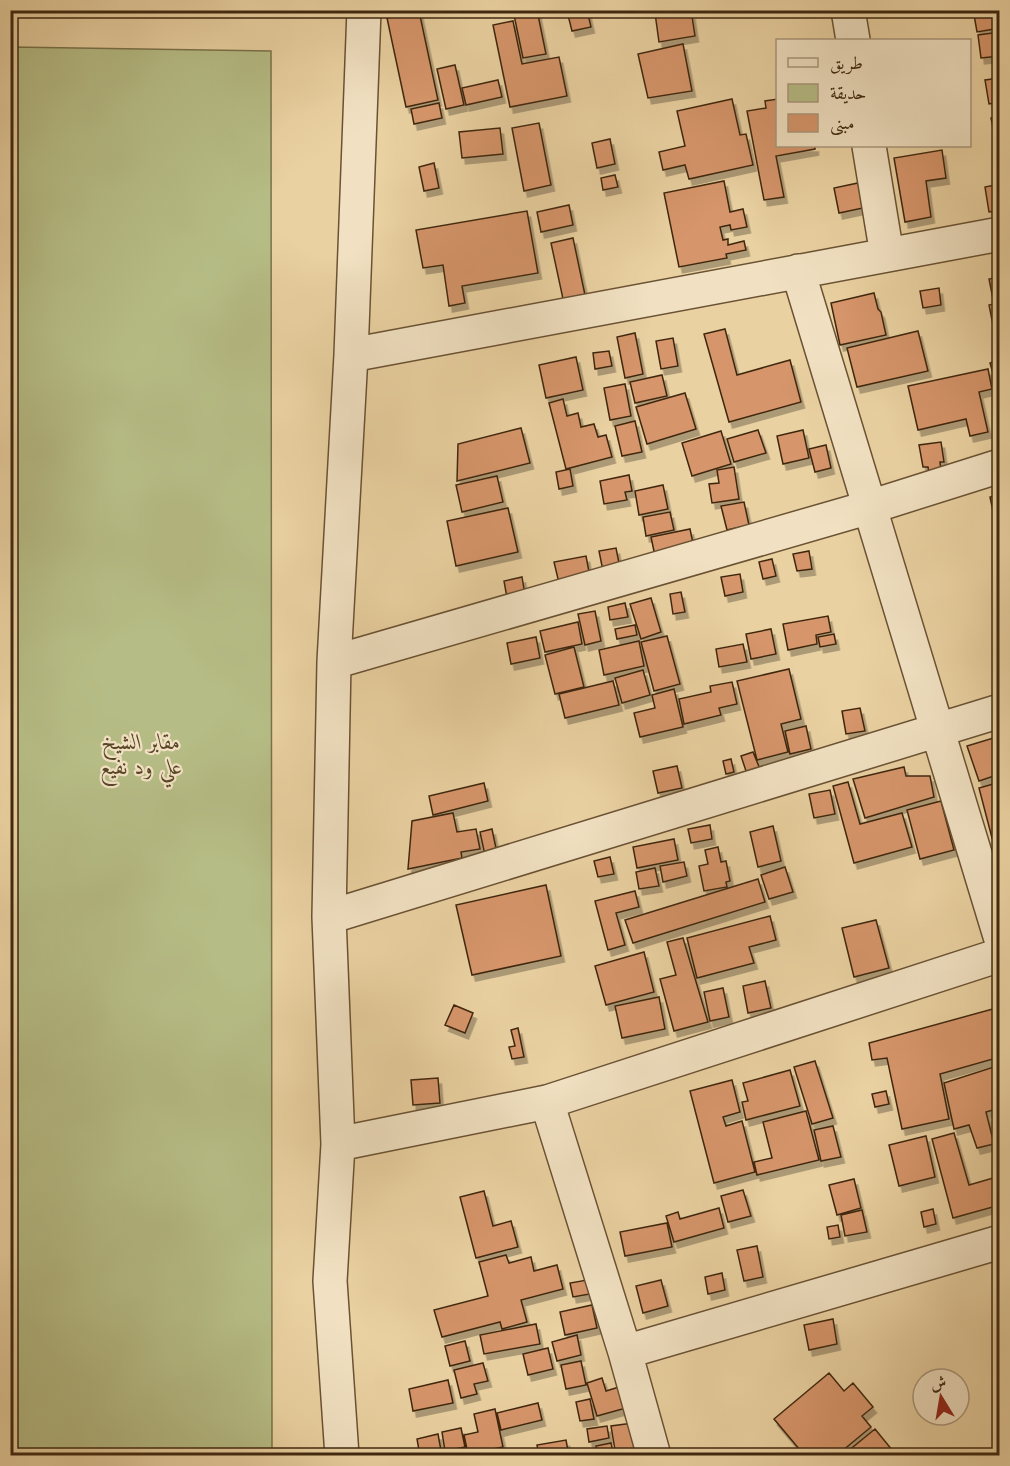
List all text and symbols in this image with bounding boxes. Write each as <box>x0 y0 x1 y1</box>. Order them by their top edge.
legend <box>776 39 971 147</box>
text: طريق <box>830 51 863 76</box>
text: حديقة <box>830 81 866 106</box>
text: مبنى <box>830 111 855 136</box>
park label: مقابر الشيخ علي ود نفيع <box>100 727 182 788</box>
north arrow <box>911 1367 971 1427</box>
text: ش <box>928 1371 948 1396</box>

